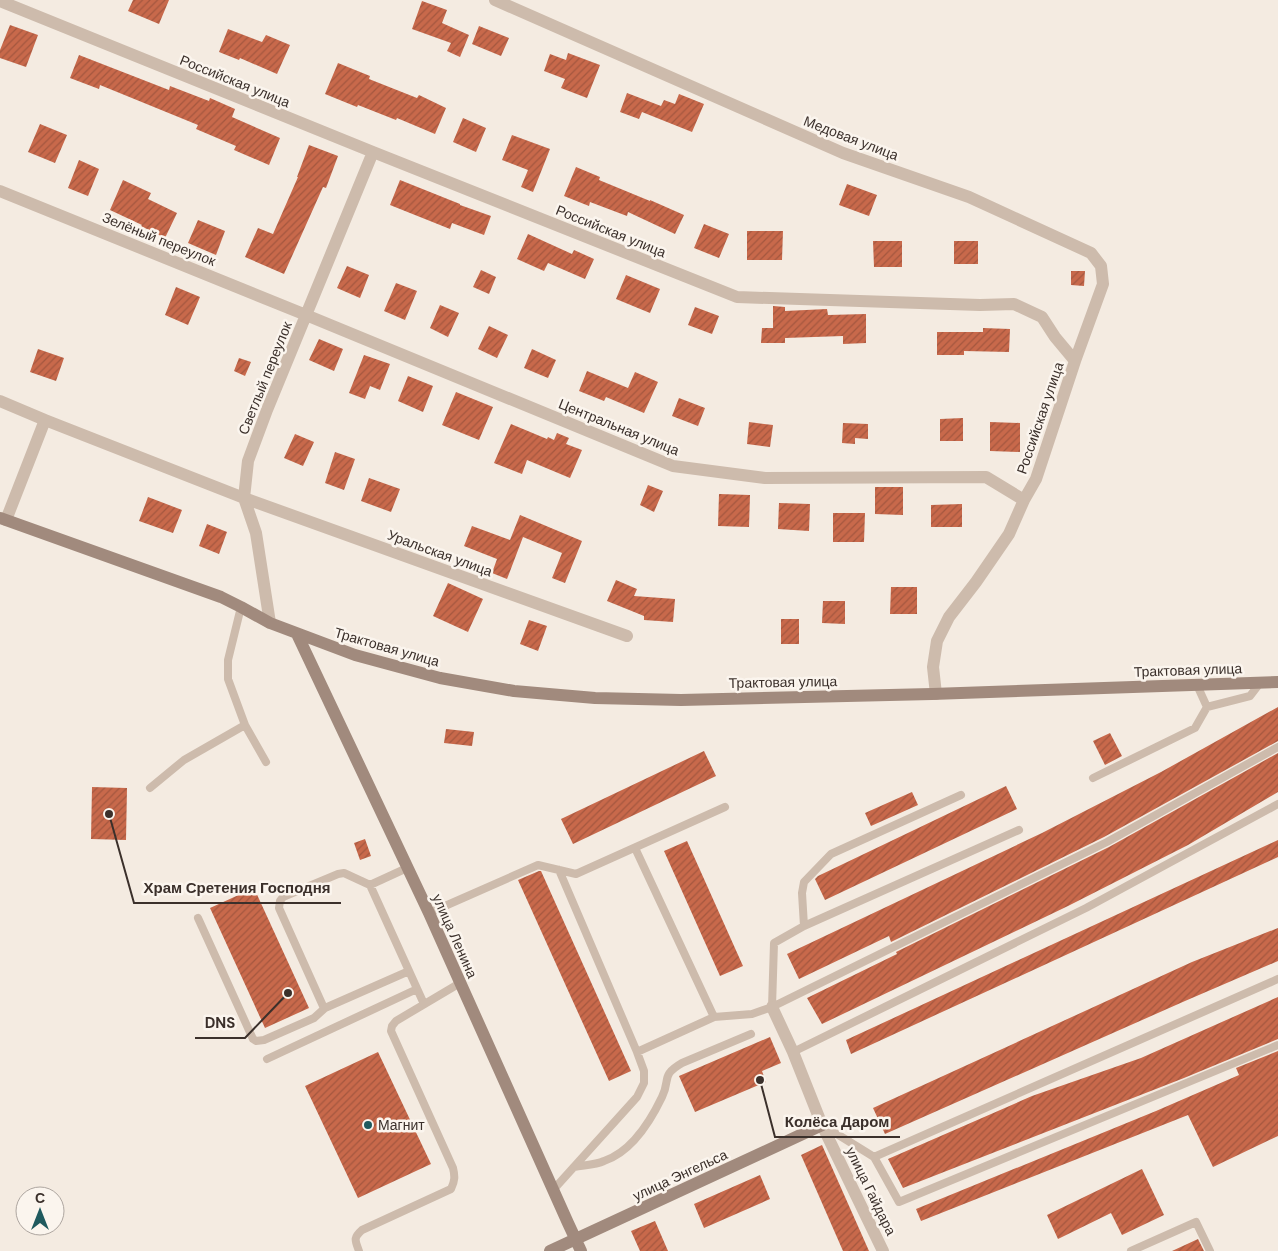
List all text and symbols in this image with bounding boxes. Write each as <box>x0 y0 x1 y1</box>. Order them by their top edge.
street label: Российская улица <box>177 51 293 111</box>
street label: Медовая улица <box>801 112 901 164</box>
street label: Российская улица <box>553 201 669 261</box>
street label: Зелёный переулок <box>100 208 219 270</box>
street label: Светлый переулок <box>234 318 296 437</box>
street label: Российская улица <box>1012 359 1068 476</box>
street label: Центральная улица <box>556 395 682 460</box>
street label: Уральская улица <box>385 526 495 580</box>
street label: Трактовая улица <box>332 623 442 671</box>
street label: Трактовая улица <box>1133 659 1243 681</box>
street label: Трактовая улица <box>729 672 838 692</box>
callout: Храм Сретения Господня <box>134 873 341 903</box>
text: Храм Сретения Господня <box>144 878 330 898</box>
street label: улица Ленина <box>428 891 482 981</box>
callout: DNS <box>195 1008 245 1038</box>
text: DNS <box>205 1013 235 1033</box>
callout: Колёса Даром <box>775 1107 900 1137</box>
text: Колёса Даром <box>785 1112 889 1132</box>
place label: Магнит <box>378 1116 425 1134</box>
marker: Магнит <box>362 1119 374 1131</box>
street label: улица Гайдара <box>842 1144 900 1238</box>
street label: улица Энгельса <box>630 1145 730 1205</box>
north arrow <box>15 1186 65 1236</box>
text: С <box>35 1189 45 1207</box>

